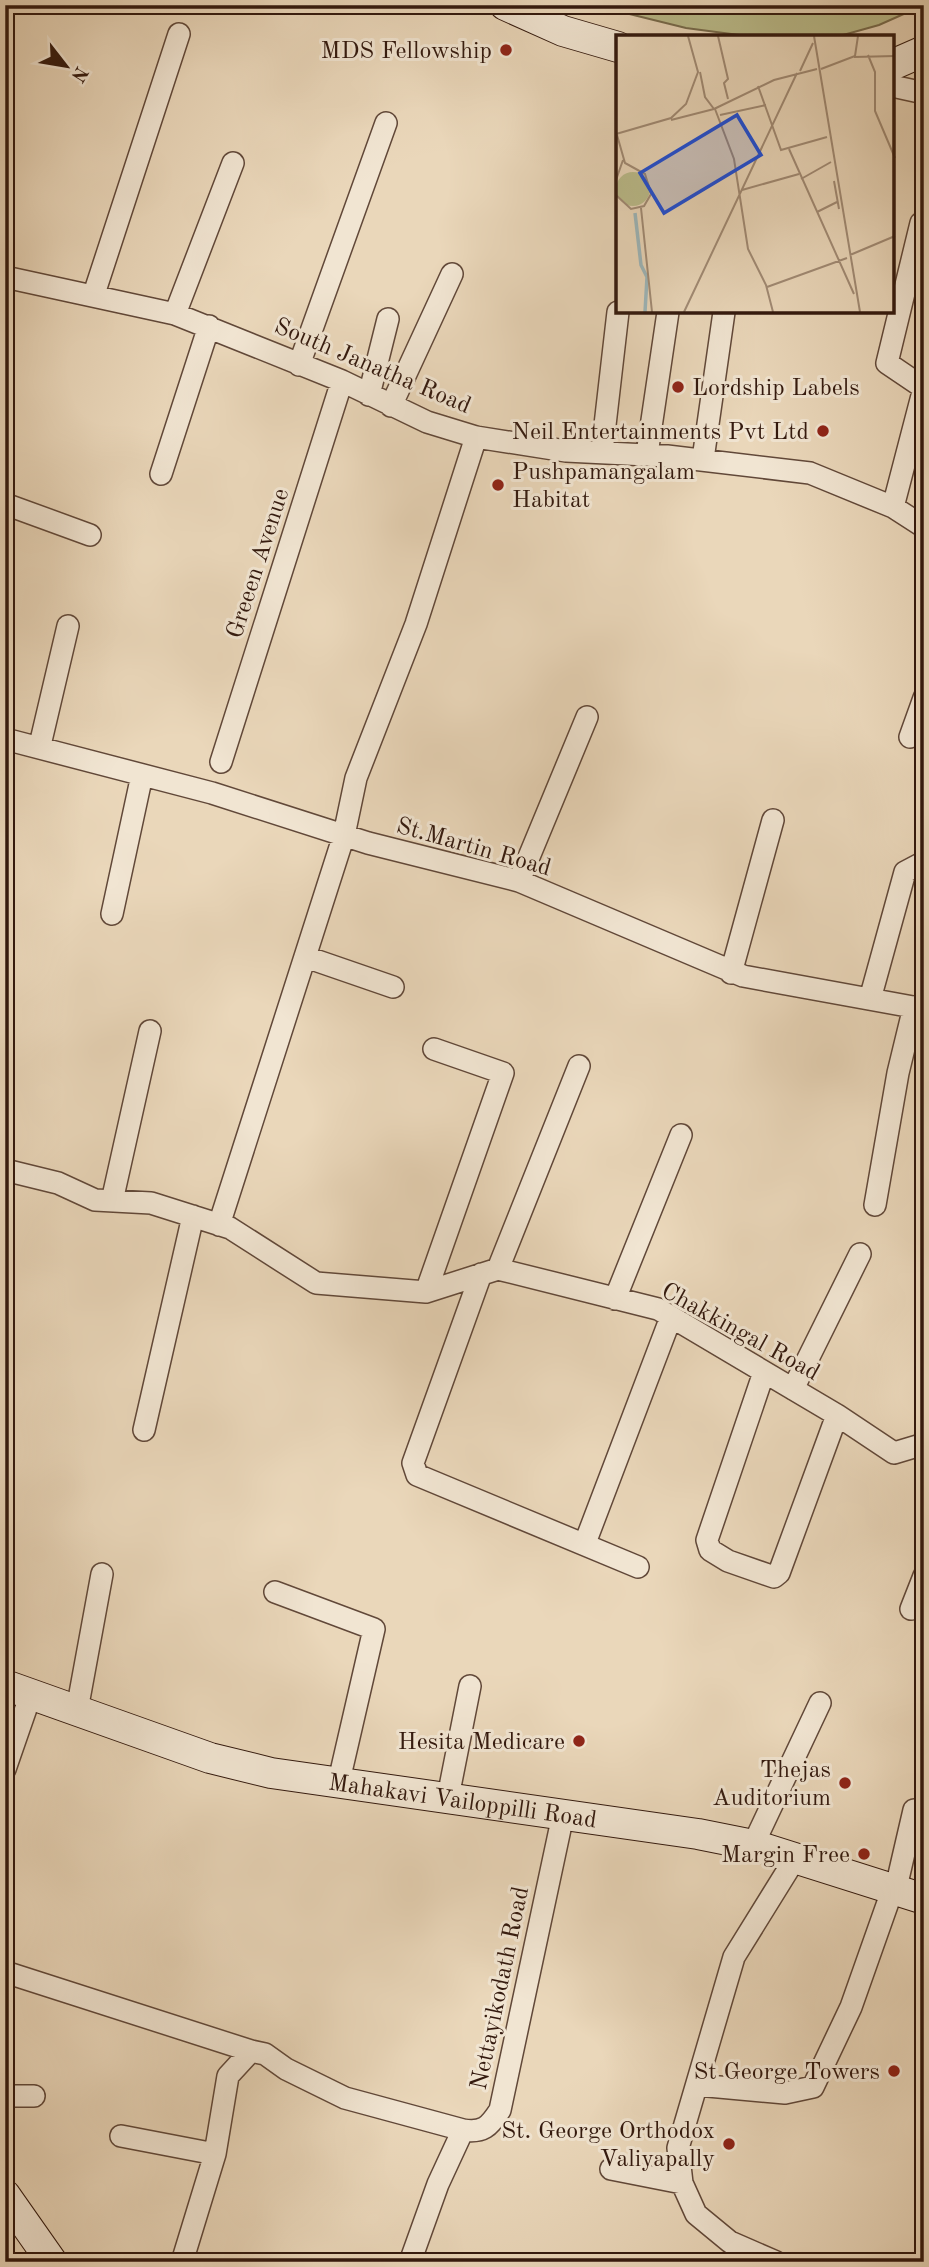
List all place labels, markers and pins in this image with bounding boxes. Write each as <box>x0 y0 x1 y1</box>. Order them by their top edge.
place label: MDS Fellowship <box>321 40 492 64</box>
marker: MDS Fellowship <box>498 42 514 58</box>
place label: Lordship Labels <box>692 377 860 401</box>
marker: Lordship Labels <box>670 379 686 395</box>
place label: Neil Entertainments Pvt Ltd <box>512 421 809 445</box>
marker: Neil Entertainments Pvt Ltd <box>815 423 831 439</box>
place label: Pushpamangalam Habitat <box>512 461 695 513</box>
marker: Pushpamangalam Habitat <box>490 477 506 493</box>
place label: Hesita Medicare <box>398 1731 565 1755</box>
marker: Hesita Medicare <box>571 1733 587 1749</box>
place label: Thejas Auditorium <box>712 1759 831 1811</box>
marker: Thejas Auditorium <box>837 1775 853 1791</box>
place label: Margin Free <box>721 1844 850 1868</box>
marker: Margin Free <box>856 1846 872 1862</box>
place label: St George Towers <box>693 2061 880 2085</box>
marker: St George Towers <box>886 2063 902 2079</box>
place label: St. George Orthodox Valiyapally <box>501 2120 715 2172</box>
marker: St. George Orthodox Valiyapally <box>721 2136 737 2152</box>

